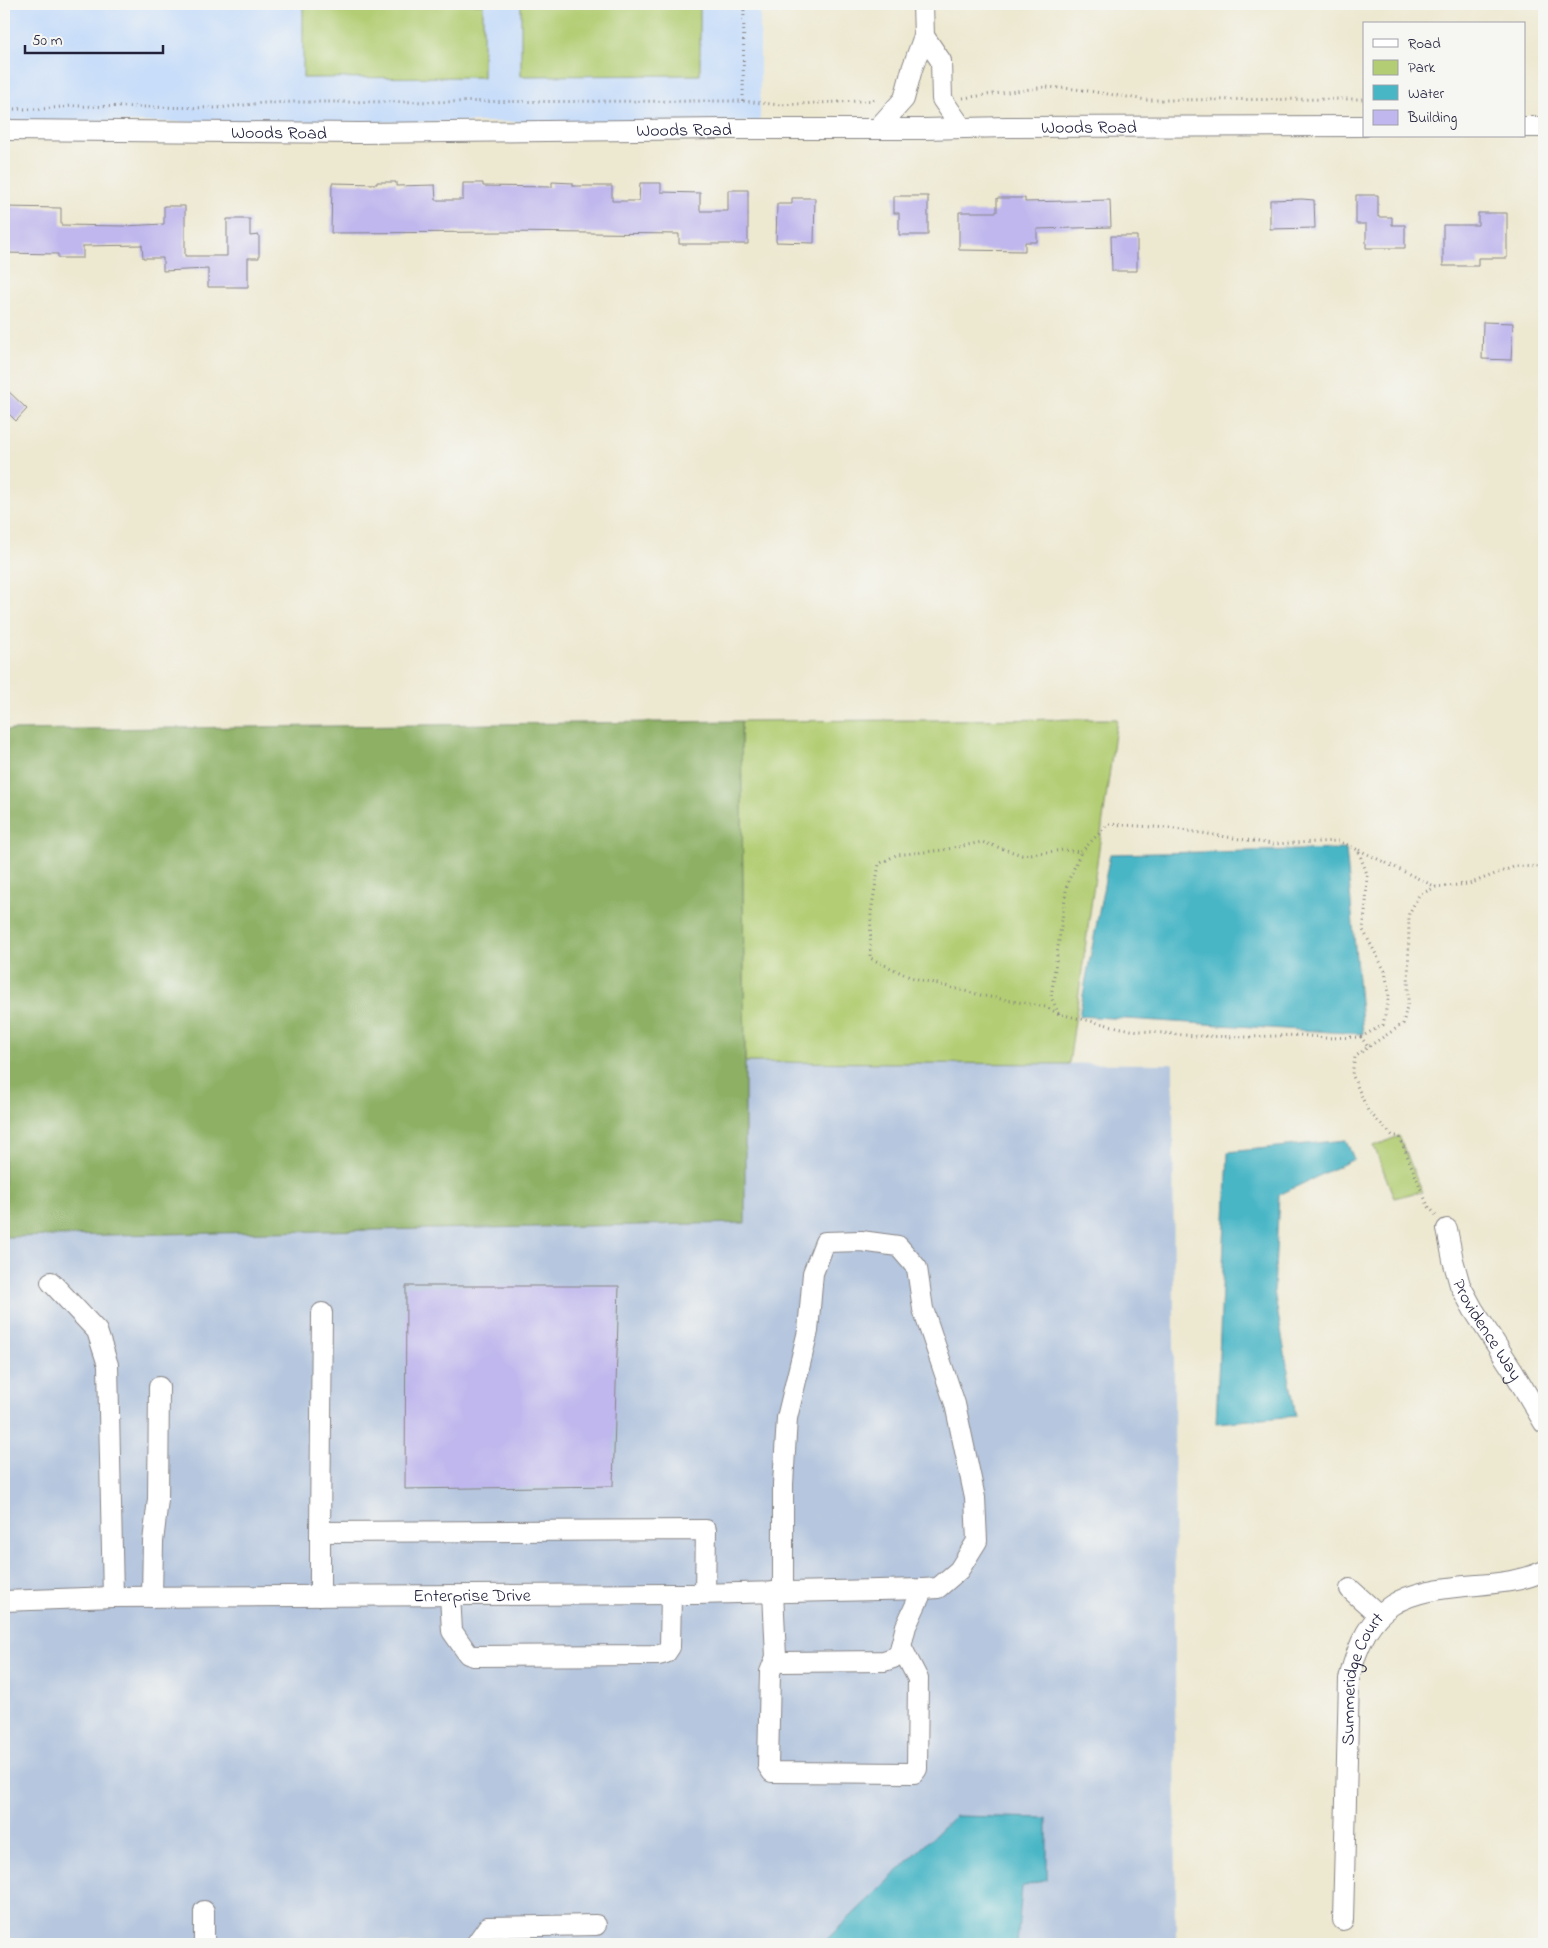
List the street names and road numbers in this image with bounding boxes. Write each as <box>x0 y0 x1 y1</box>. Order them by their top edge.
street label: Woods Road <box>1041 116 1137 142</box>
street label: Woods Road <box>636 118 732 145</box>
street label: Woods Road <box>231 121 327 148</box>
street label: Providence Way <box>1444 1277 1528 1386</box>
street label: Enterprise Drive <box>413 1584 532 1610</box>
street label: Summeridge Court <box>1336 1607 1391 1746</box>

